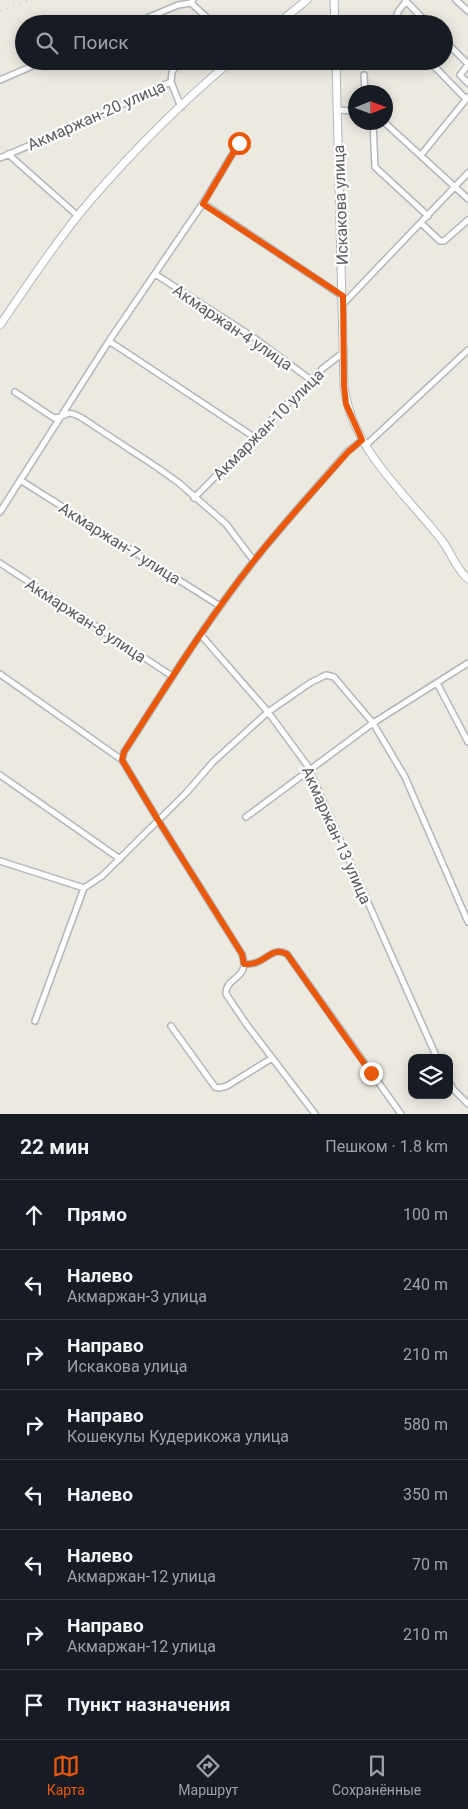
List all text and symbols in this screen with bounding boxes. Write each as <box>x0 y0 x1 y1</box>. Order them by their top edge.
search box <box>15 15 453 70</box>
icon: search <box>33 29 61 57</box>
text: Поиск <box>73 31 129 54</box>
street label: Акмаржан-20 улица <box>24 76 168 154</box>
north arrow <box>348 85 393 130</box>
route start <box>228 132 251 155</box>
street label: Искакова улица <box>329 144 352 266</box>
street label: Акмаржан-4 улица <box>169 280 296 374</box>
street label: Акмаржан-10 улица <box>209 365 328 484</box>
street label: Акмаржан-7 улица <box>55 498 184 589</box>
street label: Акмаржан-8 улица <box>22 574 150 667</box>
street label: Акмаржан-13 улица <box>298 763 376 907</box>
map controls <box>408 1054 453 1099</box>
button: layers <box>408 1054 453 1099</box>
route end <box>360 1062 383 1085</box>
text: 22 мин <box>20 1135 89 1159</box>
text: Пешком · 1.8 km <box>325 1137 448 1156</box>
icon: ahead <box>20 1201 48 1229</box>
text: Прямо <box>67 1203 127 1226</box>
text: 100 m <box>403 1205 448 1224</box>
text: Налево <box>67 1264 133 1287</box>
icon: left <box>20 1271 48 1299</box>
text: 240 m <box>403 1275 448 1294</box>
text: Акмаржан-3 улица <box>67 1287 207 1306</box>
text: Направо <box>67 1334 144 1357</box>
icon: right <box>20 1341 48 1369</box>
text: 210 m <box>403 1345 448 1364</box>
text: Искакова улица <box>67 1357 188 1376</box>
text: Направо <box>67 1404 144 1427</box>
icon: right <box>20 1411 48 1439</box>
text: 580 m <box>403 1415 448 1434</box>
text: Кошекулы Кудерикожа улица <box>67 1427 289 1446</box>
icon: left <box>20 1481 48 1509</box>
text: Налево <box>67 1483 133 1506</box>
text: 350 m <box>403 1485 448 1504</box>
text: Налево <box>67 1544 133 1567</box>
icon: left <box>20 1551 48 1579</box>
text: 70 m <box>412 1555 448 1574</box>
text: Акмаржан-12 улица <box>67 1567 216 1586</box>
text: Направо <box>67 1614 144 1637</box>
icon: right <box>20 1621 48 1649</box>
text: 210 m <box>403 1625 448 1644</box>
text: Акмаржан-12 улица <box>67 1637 216 1656</box>
icon: arrive <box>20 1691 48 1719</box>
text: Пункт назначения <box>67 1693 230 1716</box>
tab: Карта <box>47 1752 85 1798</box>
tab: Маршрут <box>178 1752 239 1798</box>
tab: Сохранённые <box>332 1752 421 1798</box>

